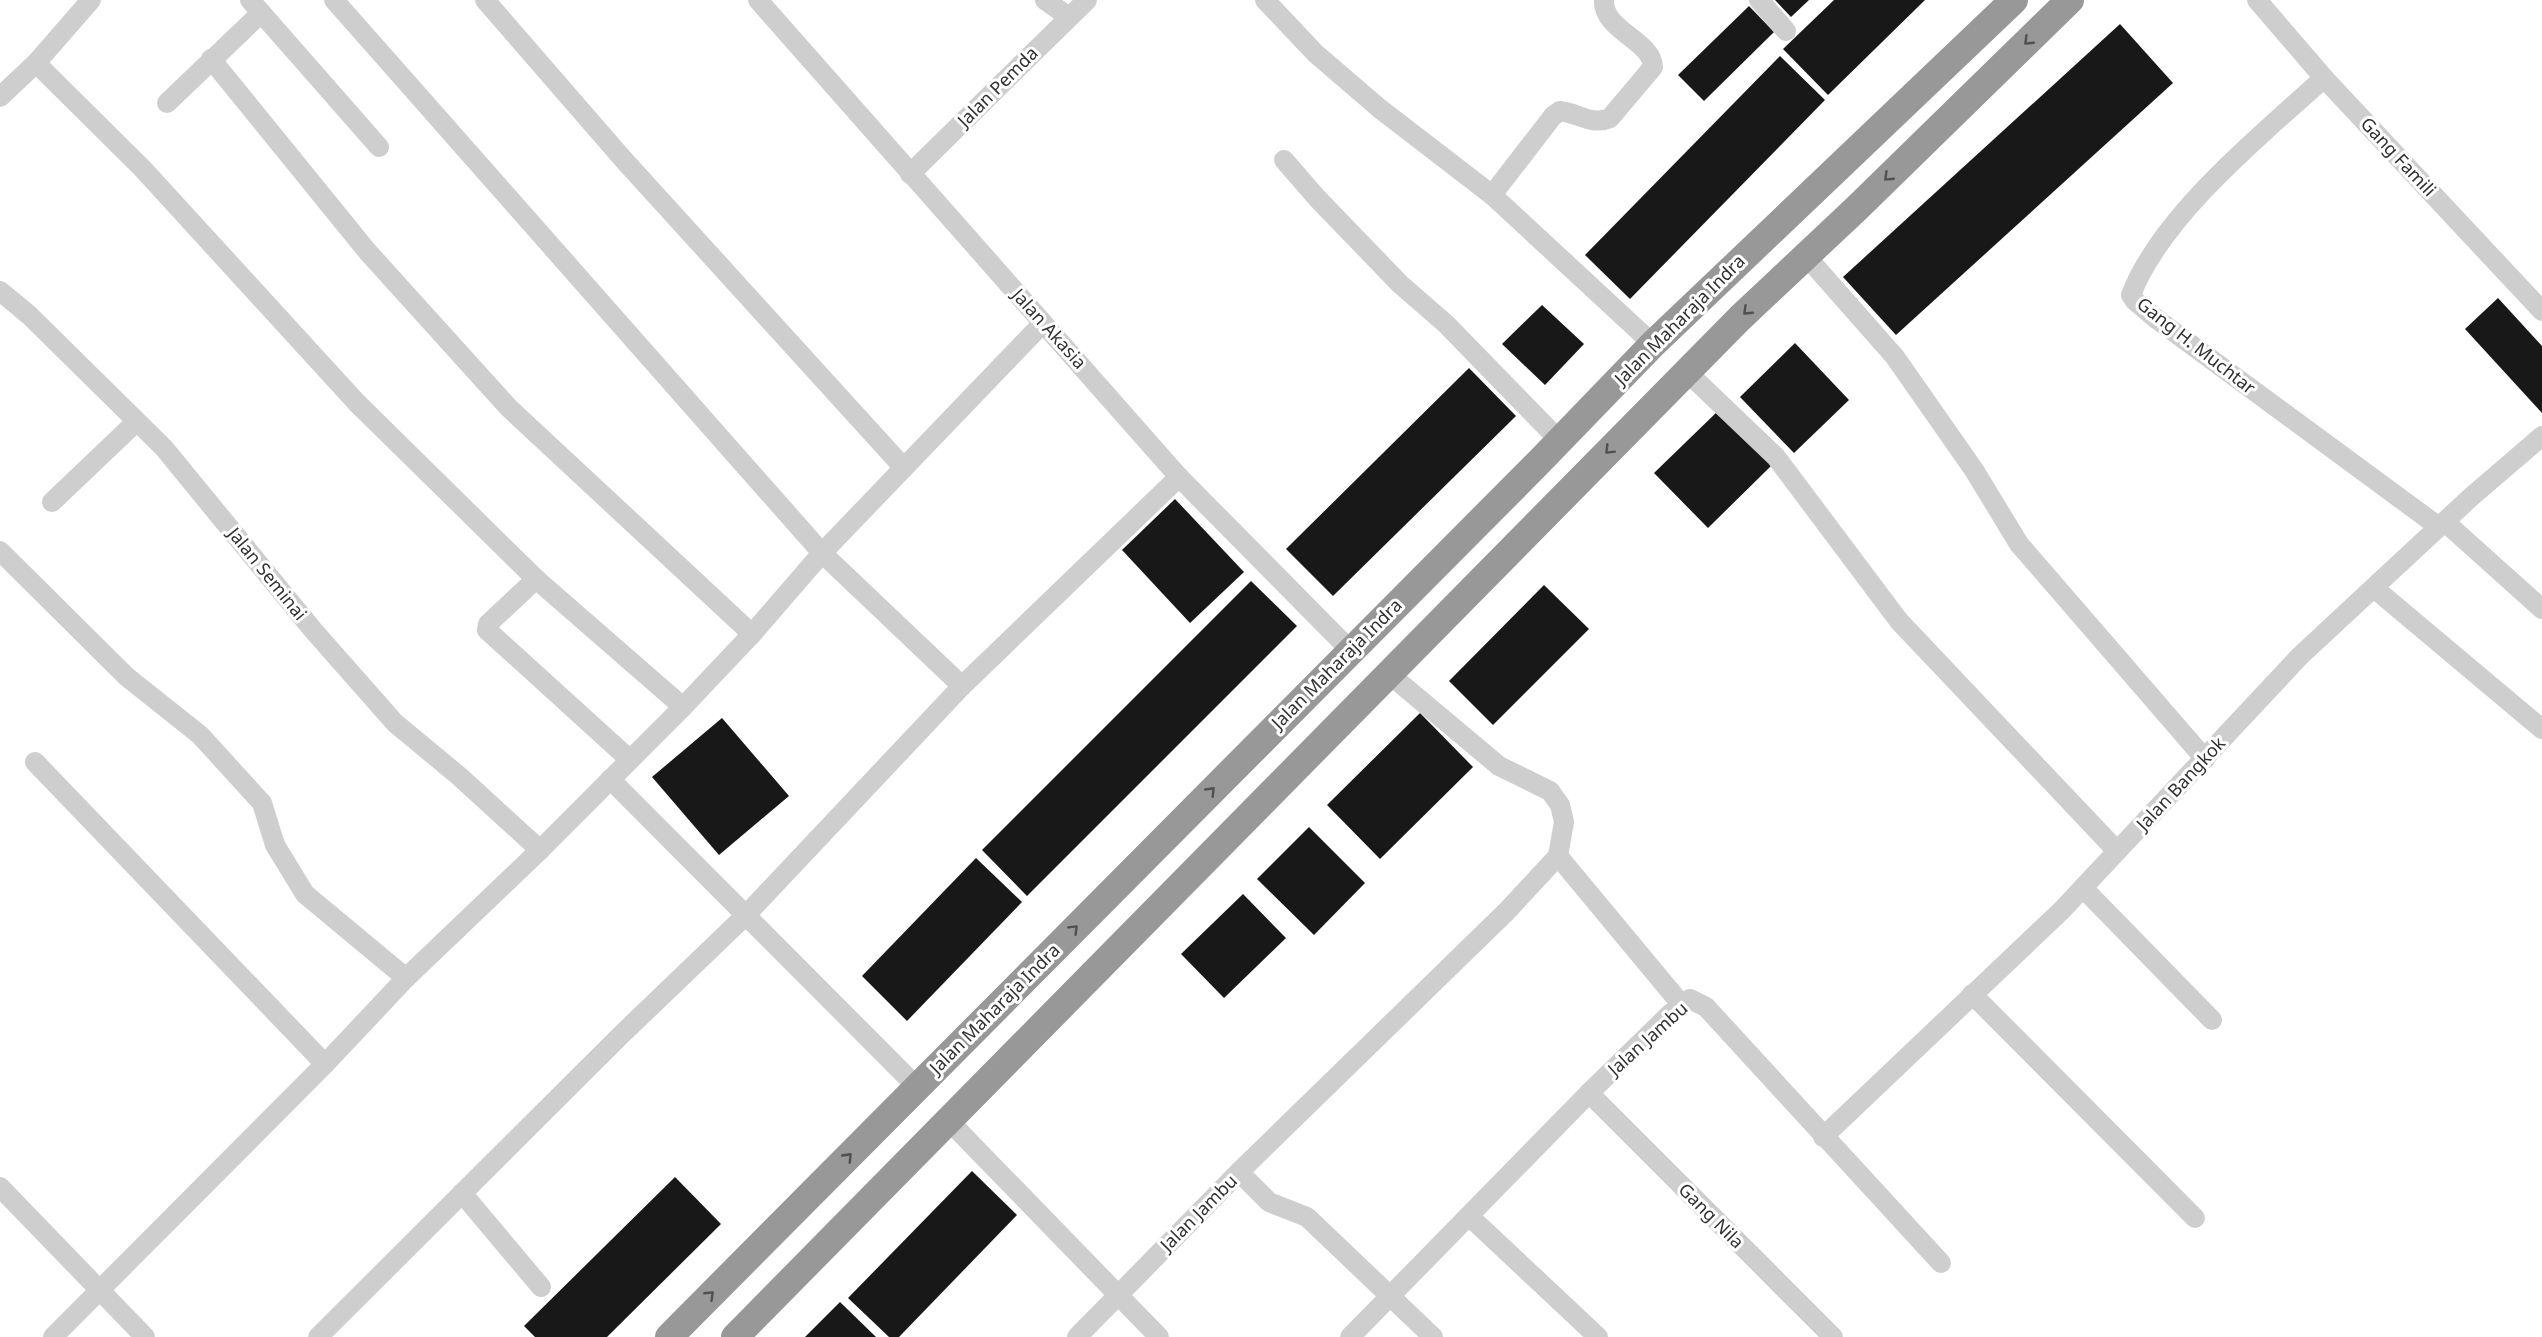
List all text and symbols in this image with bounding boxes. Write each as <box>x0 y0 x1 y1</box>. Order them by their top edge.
one-way arrow <box>2024 33 2035 44</box>
street label: Jalan Pemda <box>950 41 1043 133</box>
street label: Gang Famili <box>2356 111 2442 201</box>
one-way arrow <box>1885 170 1895 181</box>
street label: Jalan Maharaja Indra <box>1607 249 1750 391</box>
street label: Jalan Akasia <box>1006 282 1092 374</box>
street label: Gang H. Muchtar <box>2132 291 2261 399</box>
one-way arrow <box>1743 304 1753 315</box>
one-way arrow <box>1606 442 1617 453</box>
street label: Jalan Seminai <box>222 520 313 625</box>
street label: Jalan Maharaja Indra <box>1264 593 1407 735</box>
street label: Jalan Bangkok <box>2129 731 2230 837</box>
one-way arrow <box>1204 787 1215 798</box>
one-way arrow <box>1067 926 1078 936</box>
street label: Jalan Maharaja Indra <box>922 938 1065 1080</box>
street label: Jalan Jambu <box>1601 996 1692 1082</box>
one-way arrow <box>841 1154 852 1165</box>
street label: Jalan Jambu <box>1153 1169 1242 1257</box>
street label: Gang Nila <box>1674 1177 1750 1253</box>
one-way arrow <box>703 1292 714 1303</box>

